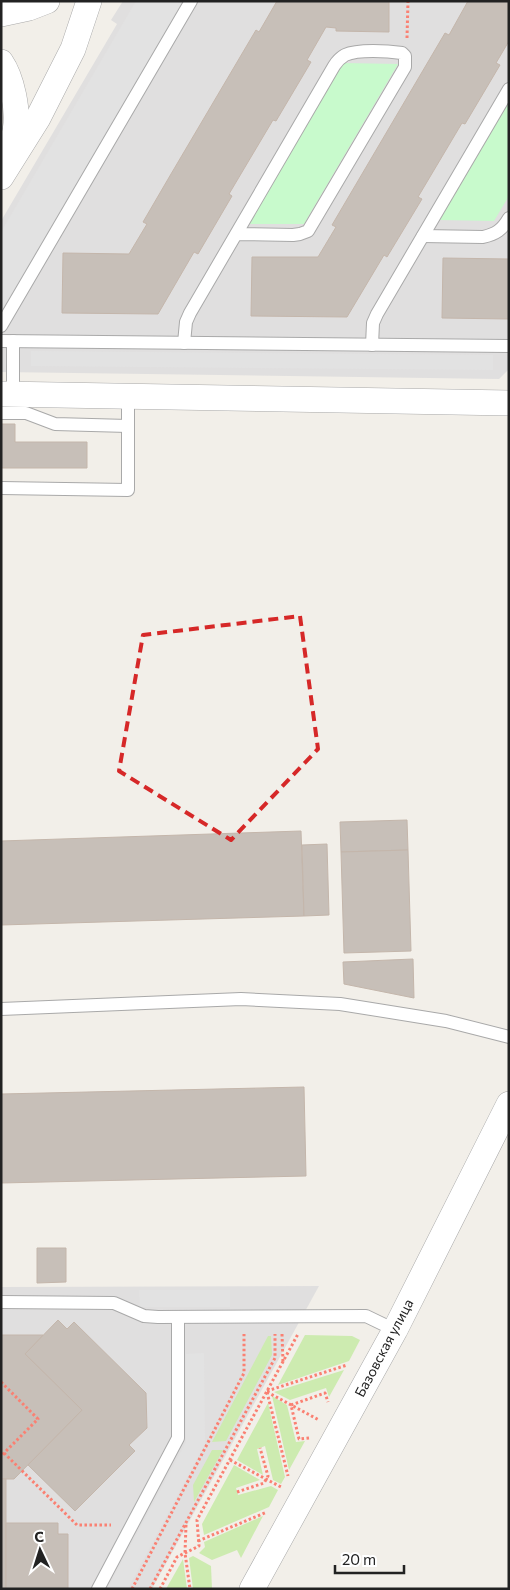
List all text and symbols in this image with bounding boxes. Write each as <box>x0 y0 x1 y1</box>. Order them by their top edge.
street label: Базовская улица <box>351 1296 417 1400</box>
north arrow <box>15 1525 65 1575</box>
text: С <box>34 1528 44 1545</box>
scale bar <box>335 1542 404 1574</box>
text: 20 m <box>342 1550 376 1568</box>

